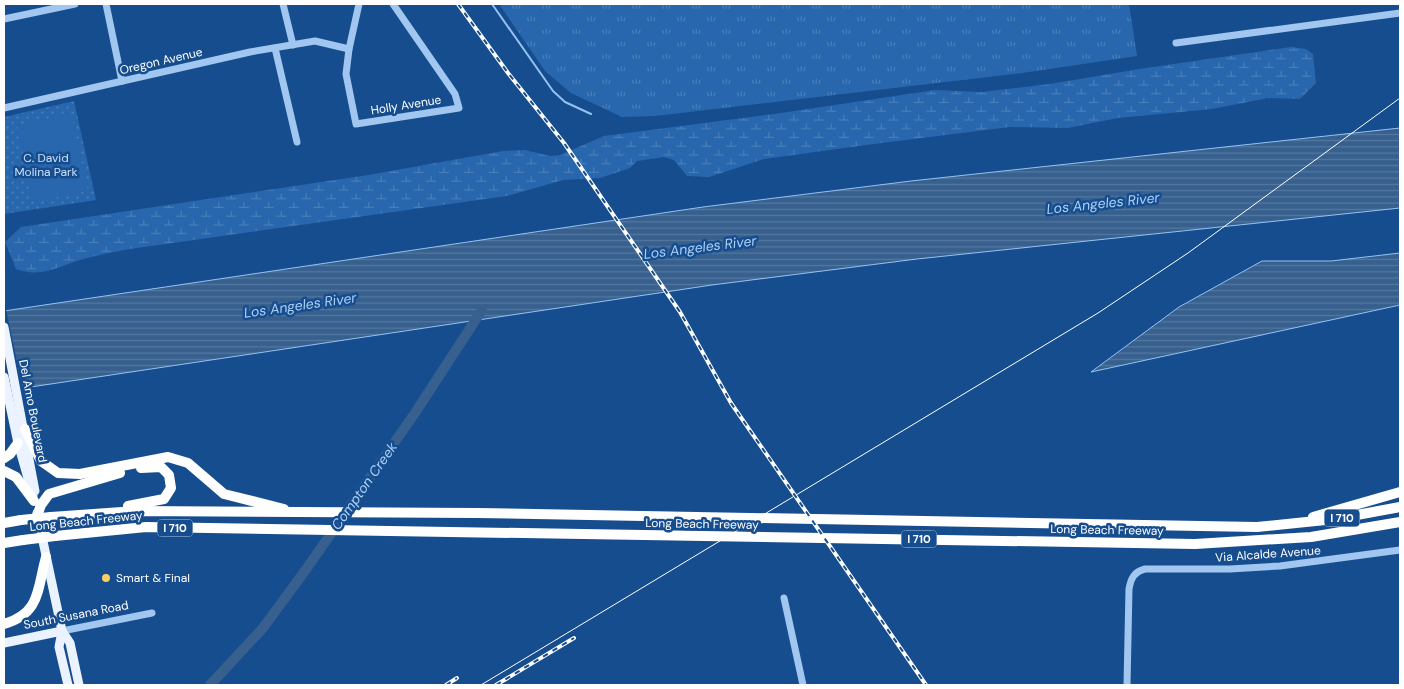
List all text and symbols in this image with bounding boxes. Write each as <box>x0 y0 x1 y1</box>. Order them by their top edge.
street label: Oregon Avenue <box>118 44 204 78</box>
street label: Holly Avenue <box>370 91 443 118</box>
park label: C. David Molina Park <box>14 150 78 180</box>
water label: Los Angeles River <box>1046 188 1161 218</box>
water label: Los Angeles River <box>643 231 758 263</box>
water label: Los Angeles River <box>242 288 358 322</box>
street label: Del Amo Boulevard <box>15 358 51 464</box>
water label: Compton Creek <box>327 438 401 533</box>
street label: Long Beach Freeway <box>29 507 144 535</box>
road number: I 710 <box>1324 509 1360 526</box>
street label: Long Beach Freeway <box>645 515 759 533</box>
road number: I 710 <box>158 520 192 536</box>
street label: Long Beach Freeway <box>1050 521 1164 539</box>
road number: I 710 <box>902 530 936 548</box>
street label: Via Alcalde Avenue <box>1215 542 1321 566</box>
place label: Smart & Final <box>116 570 190 586</box>
marker: Smart & Final <box>100 572 112 584</box>
street label: South Susana Road <box>22 597 130 633</box>

